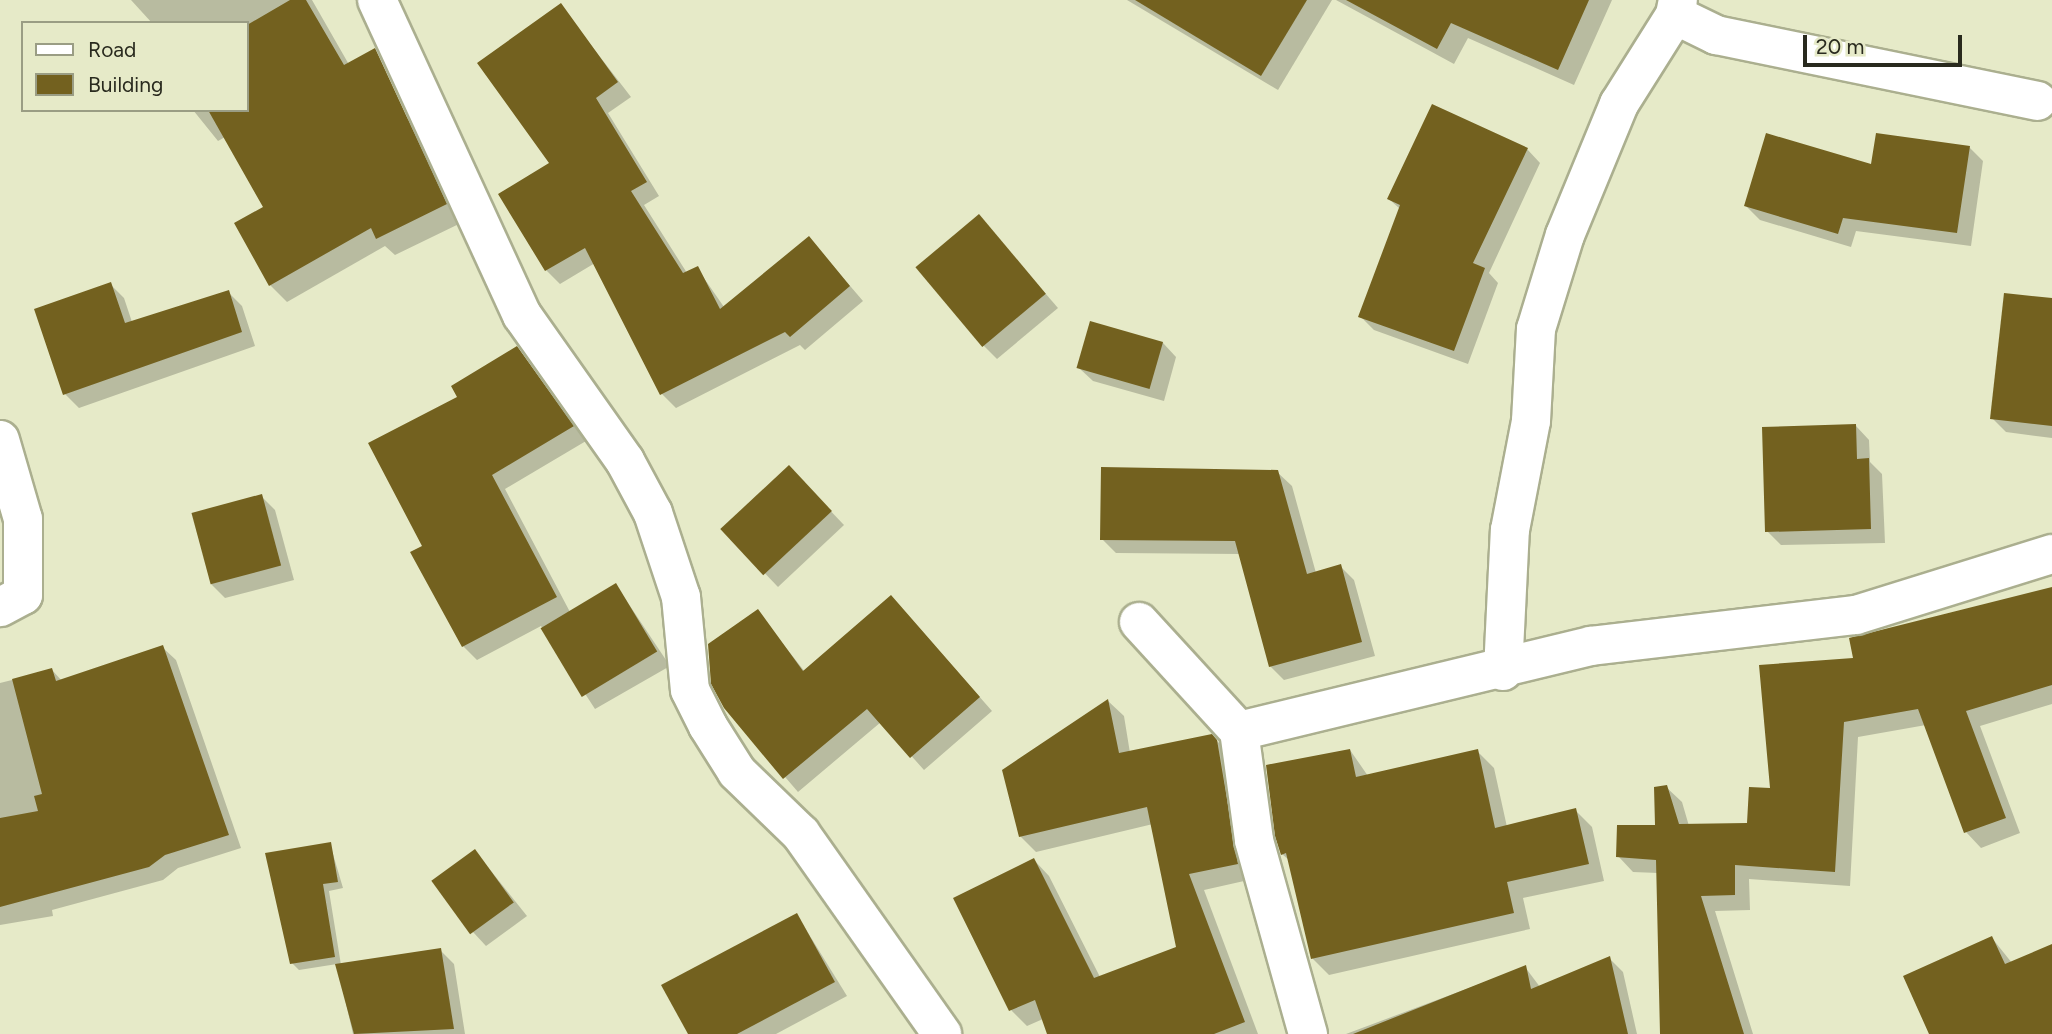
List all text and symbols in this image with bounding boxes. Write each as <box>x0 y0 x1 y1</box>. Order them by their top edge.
legend <box>21 21 248 112</box>
scale bar <box>1807 21 1966 65</box>
text: 20 m <box>1816 34 1864 59</box>
text: Road <box>88 37 136 62</box>
text: Building <box>88 72 163 97</box>

